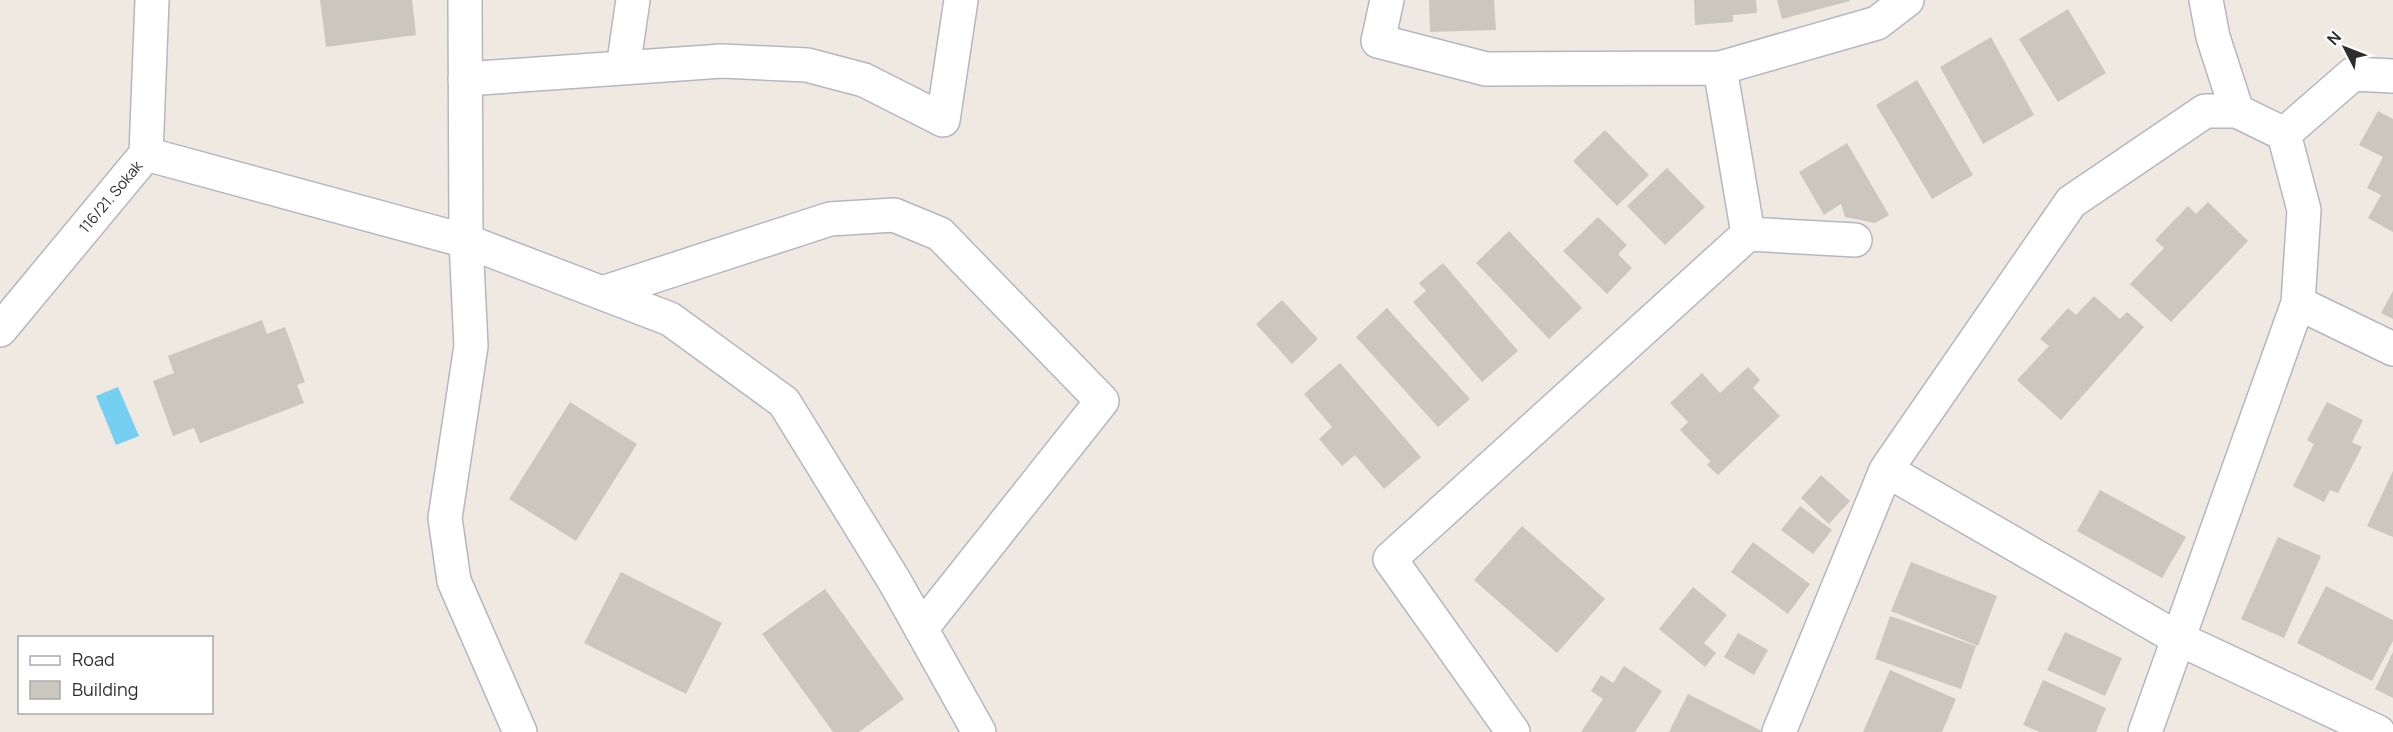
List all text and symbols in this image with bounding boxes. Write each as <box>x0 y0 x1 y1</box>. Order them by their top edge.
north arrow <box>2315 18 2375 78</box>
text: N <box>2322 26 2346 50</box>
street label: 116/21. Sokak <box>74 156 148 237</box>
legend <box>18 636 213 714</box>
text: Road <box>72 647 115 671</box>
text: Building <box>72 677 138 701</box>

